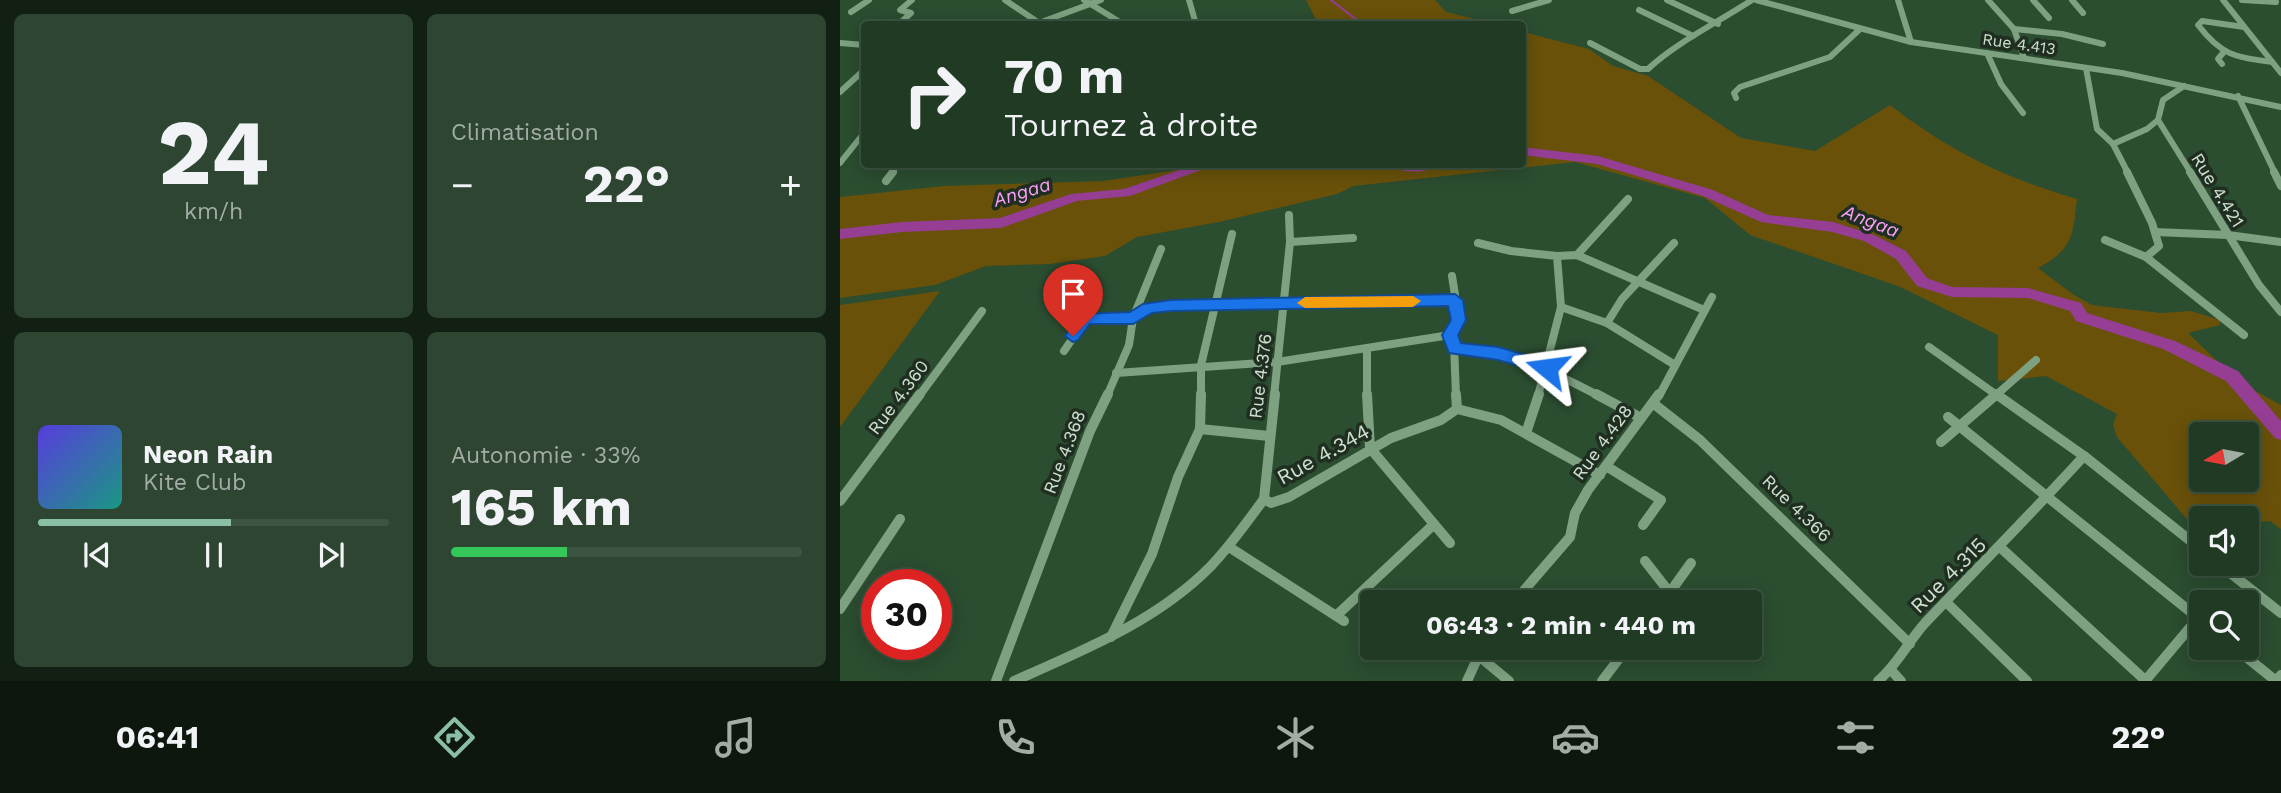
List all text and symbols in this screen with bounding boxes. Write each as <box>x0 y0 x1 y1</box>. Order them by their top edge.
street label: Rue 4.413 <box>1981 29 2057 59</box>
text: 70 m <box>1004 47 1124 105</box>
icon: right <box>889 49 980 140</box>
text: 24 <box>158 99 269 206</box>
text: Tournez à droite <box>1004 106 1259 144</box>
text: Climatisation <box>451 119 599 146</box>
street label: Rue 4.421 <box>2187 149 2249 231</box>
text: 22° <box>583 154 670 215</box>
text: − <box>451 163 474 207</box>
text: + <box>779 163 802 207</box>
water label: Angaa <box>990 172 1054 212</box>
text: km/h <box>184 198 243 225</box>
water label: Angaa <box>1839 199 1903 242</box>
pin <box>1043 264 1103 336</box>
icon: arrive <box>1054 275 1092 313</box>
position arrow <box>1510 331 1584 405</box>
street label: Rue 4.376 <box>1244 332 1276 420</box>
street label: Rue 4.360 <box>863 356 933 438</box>
street label: Rue 4.428 <box>1568 400 1636 484</box>
street label: Rue 4.368 <box>1039 407 1089 497</box>
street label: Rue 4.344 <box>1272 418 1374 490</box>
north arrow <box>2189 422 2259 492</box>
map controls <box>2189 422 2259 660</box>
text: Neon Rain <box>143 439 273 469</box>
text: Autonomie · 33% <box>451 442 640 469</box>
text: Kite Club <box>143 469 246 496</box>
street label: Rue 4.366 <box>1758 470 1836 546</box>
text: 165 km <box>451 477 632 538</box>
button: sound <box>2189 506 2259 576</box>
street label: Rue 4.315 <box>1905 532 1991 618</box>
icon: previous <box>78 536 116 574</box>
icon: pause <box>195 536 233 574</box>
icon: next <box>312 536 350 574</box>
speed limit sign: 30 <box>861 569 952 660</box>
button: search <box>2189 590 2259 660</box>
text: 06:43 · 2 min · 440 m <box>1426 610 1696 640</box>
icon: directions <box>430 713 479 762</box>
icon: music <box>711 713 760 762</box>
icon: phone <box>991 713 1040 762</box>
icon: climate <box>1271 713 1320 762</box>
icon: car <box>1551 713 1600 762</box>
icon: filters <box>1831 713 1880 762</box>
text: 06:41 <box>116 718 199 756</box>
text: 22° <box>2111 718 2165 756</box>

